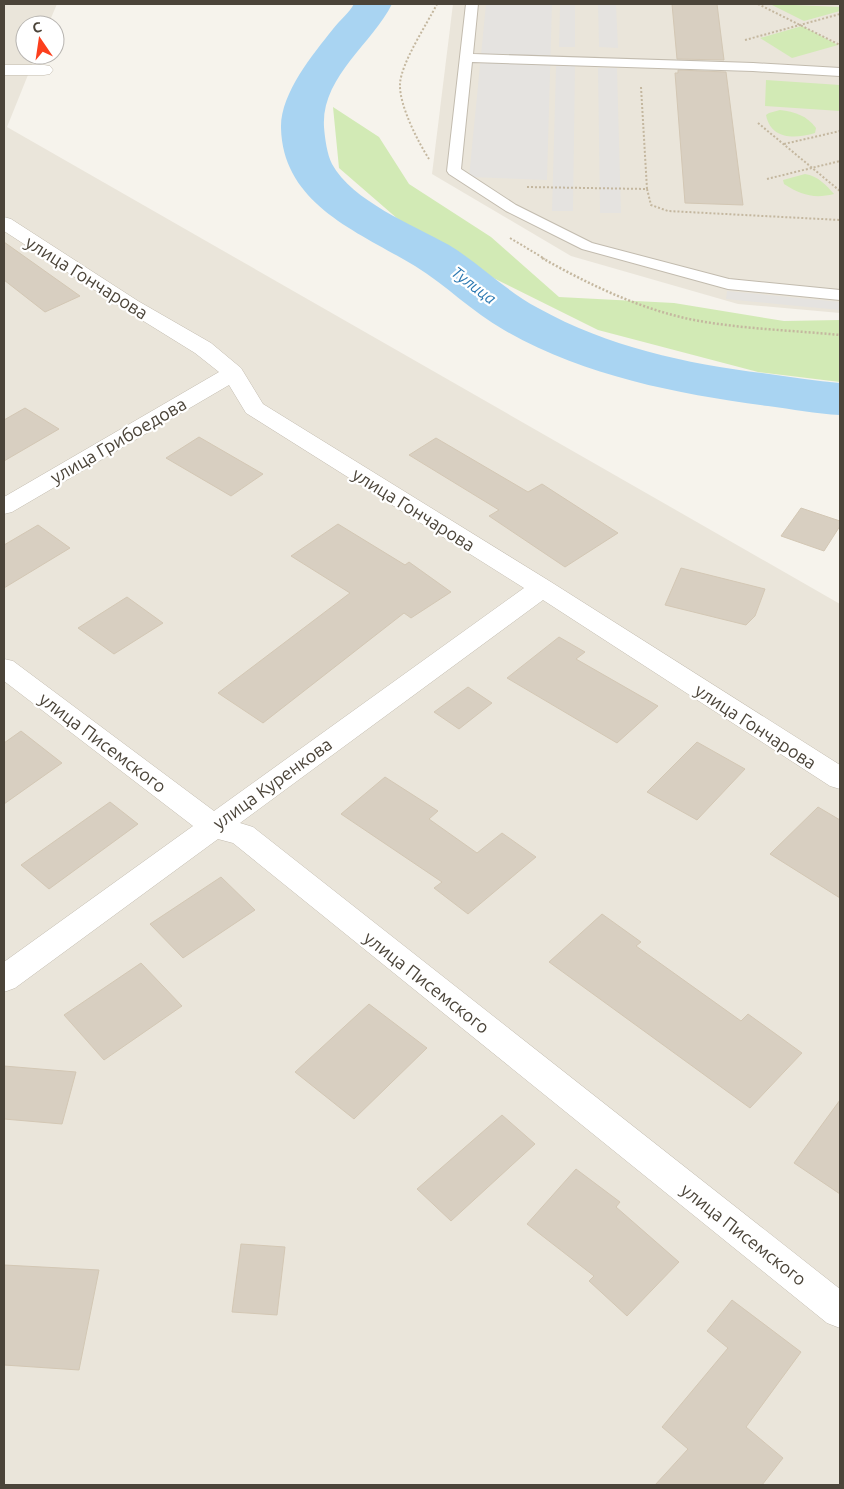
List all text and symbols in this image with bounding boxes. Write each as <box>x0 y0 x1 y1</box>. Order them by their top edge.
north arrow <box>15 15 65 65</box>
text: С <box>31 19 43 36</box>
street label: улица Гончарова <box>22 231 152 323</box>
water label: Тулица <box>448 263 500 308</box>
street label: улица Грибоедова <box>47 393 189 487</box>
street label: улица Гончарова <box>349 463 479 555</box>
street label: улица Гончарова <box>692 679 820 773</box>
street label: улица Писемского <box>36 688 170 796</box>
street label: улица Куренкова <box>209 733 335 833</box>
street label: улица Писемского <box>360 927 494 1037</box>
street label: улица Писемского <box>677 1179 811 1289</box>

